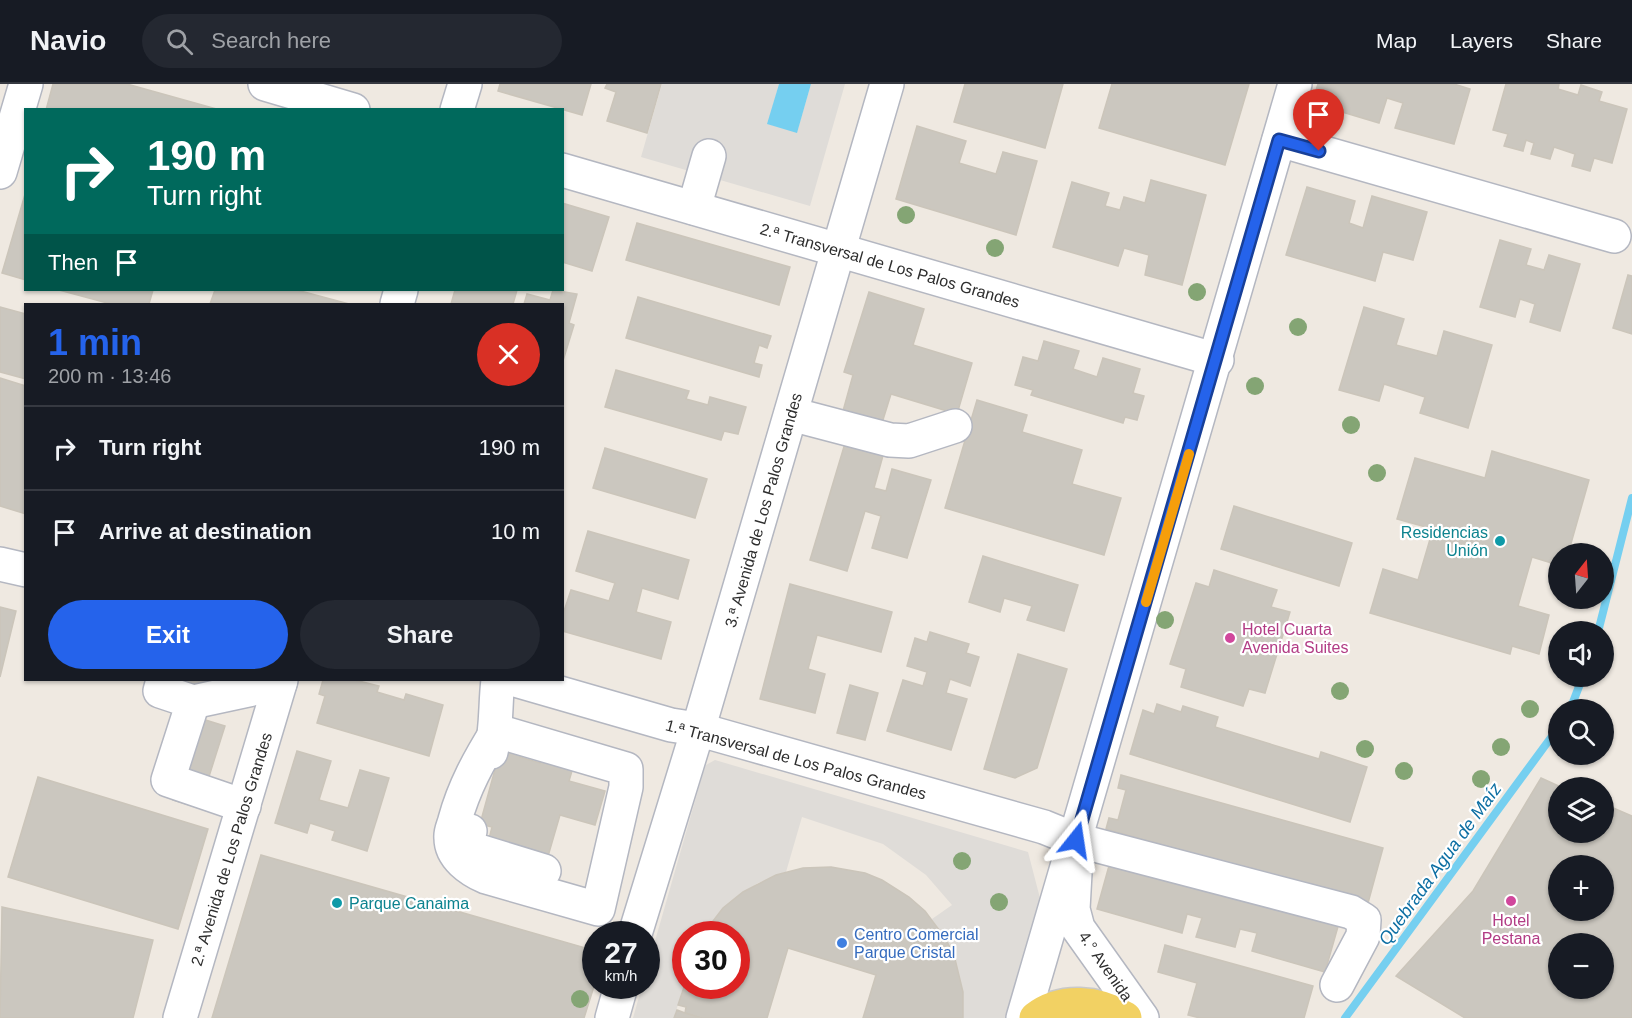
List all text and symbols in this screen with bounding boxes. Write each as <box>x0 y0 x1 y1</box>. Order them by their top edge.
search box <box>142 14 562 68</box>
text: Navio <box>30 25 106 56</box>
icon: search <box>163 25 196 58</box>
text: Search here <box>211 28 331 53</box>
text: Map <box>1376 29 1417 52</box>
text: Layers <box>1450 29 1513 52</box>
text: Share <box>1546 29 1602 52</box>
pin <box>1293 89 1344 151</box>
icon: arrive <box>1302 98 1335 131</box>
icon: right <box>48 132 126 210</box>
text: 190 m <box>147 132 266 179</box>
text: Turn right <box>147 181 262 211</box>
street label: 2.ª Transversal de Los Palos Grandes <box>758 220 1022 311</box>
icon: arrive <box>110 246 143 279</box>
text: Then <box>48 250 98 275</box>
text: 1 min <box>48 322 142 363</box>
button: close <box>477 323 540 386</box>
text: 200 m · 13:46 <box>48 365 171 387</box>
street label: 3.ª Avenida de Los Palos Grandes <box>722 391 805 629</box>
icon: right <box>48 432 81 465</box>
text: Turn right <box>99 435 201 460</box>
text: 190 m <box>479 435 540 460</box>
icon: arrive <box>48 516 81 549</box>
text: Arrive at destination <box>99 519 312 544</box>
text: 10 m <box>491 519 540 544</box>
place label: Residencias Unión <box>1401 524 1488 559</box>
marker: Residencias Unión <box>1493 534 1507 548</box>
north arrow <box>1548 543 1614 609</box>
map controls <box>1548 543 1614 999</box>
button: Exit <box>48 600 288 669</box>
button: Share <box>300 600 540 669</box>
place label: Hotel Cuarta Avenida Suites <box>1242 621 1348 656</box>
button: sound <box>1548 621 1614 687</box>
marker: Hotel Cuarta Avenida Suites <box>1223 631 1237 645</box>
button: search <box>1548 699 1614 765</box>
street label: 1.ª Transversal de Los Palos Grandes <box>664 716 928 803</box>
street label: 2.ª Avenida de Los Palos Grandes <box>188 730 275 968</box>
button: layers <box>1548 777 1614 843</box>
water label: Quebrada Agua de Maíz <box>1374 779 1506 949</box>
position arrow <box>1044 808 1108 872</box>
button: + <box>1548 855 1614 921</box>
marker: Hotel Pestana <box>1504 894 1518 908</box>
place label: Parque Canaima <box>349 895 469 912</box>
marker: Parque Canaima <box>330 896 344 910</box>
place label: Hotel Pestana <box>1482 912 1540 947</box>
speed limit sign: 30 <box>672 921 750 999</box>
place label: Centro Comercial Parque Cristal <box>854 926 978 961</box>
street label: 4.° Avenida <box>1075 928 1136 1004</box>
button: − <box>1548 933 1614 999</box>
text: 27 <box>604 936 638 969</box>
marker: Centro Comercial Parque Cristal <box>835 936 849 950</box>
text: km/h <box>605 967 637 984</box>

